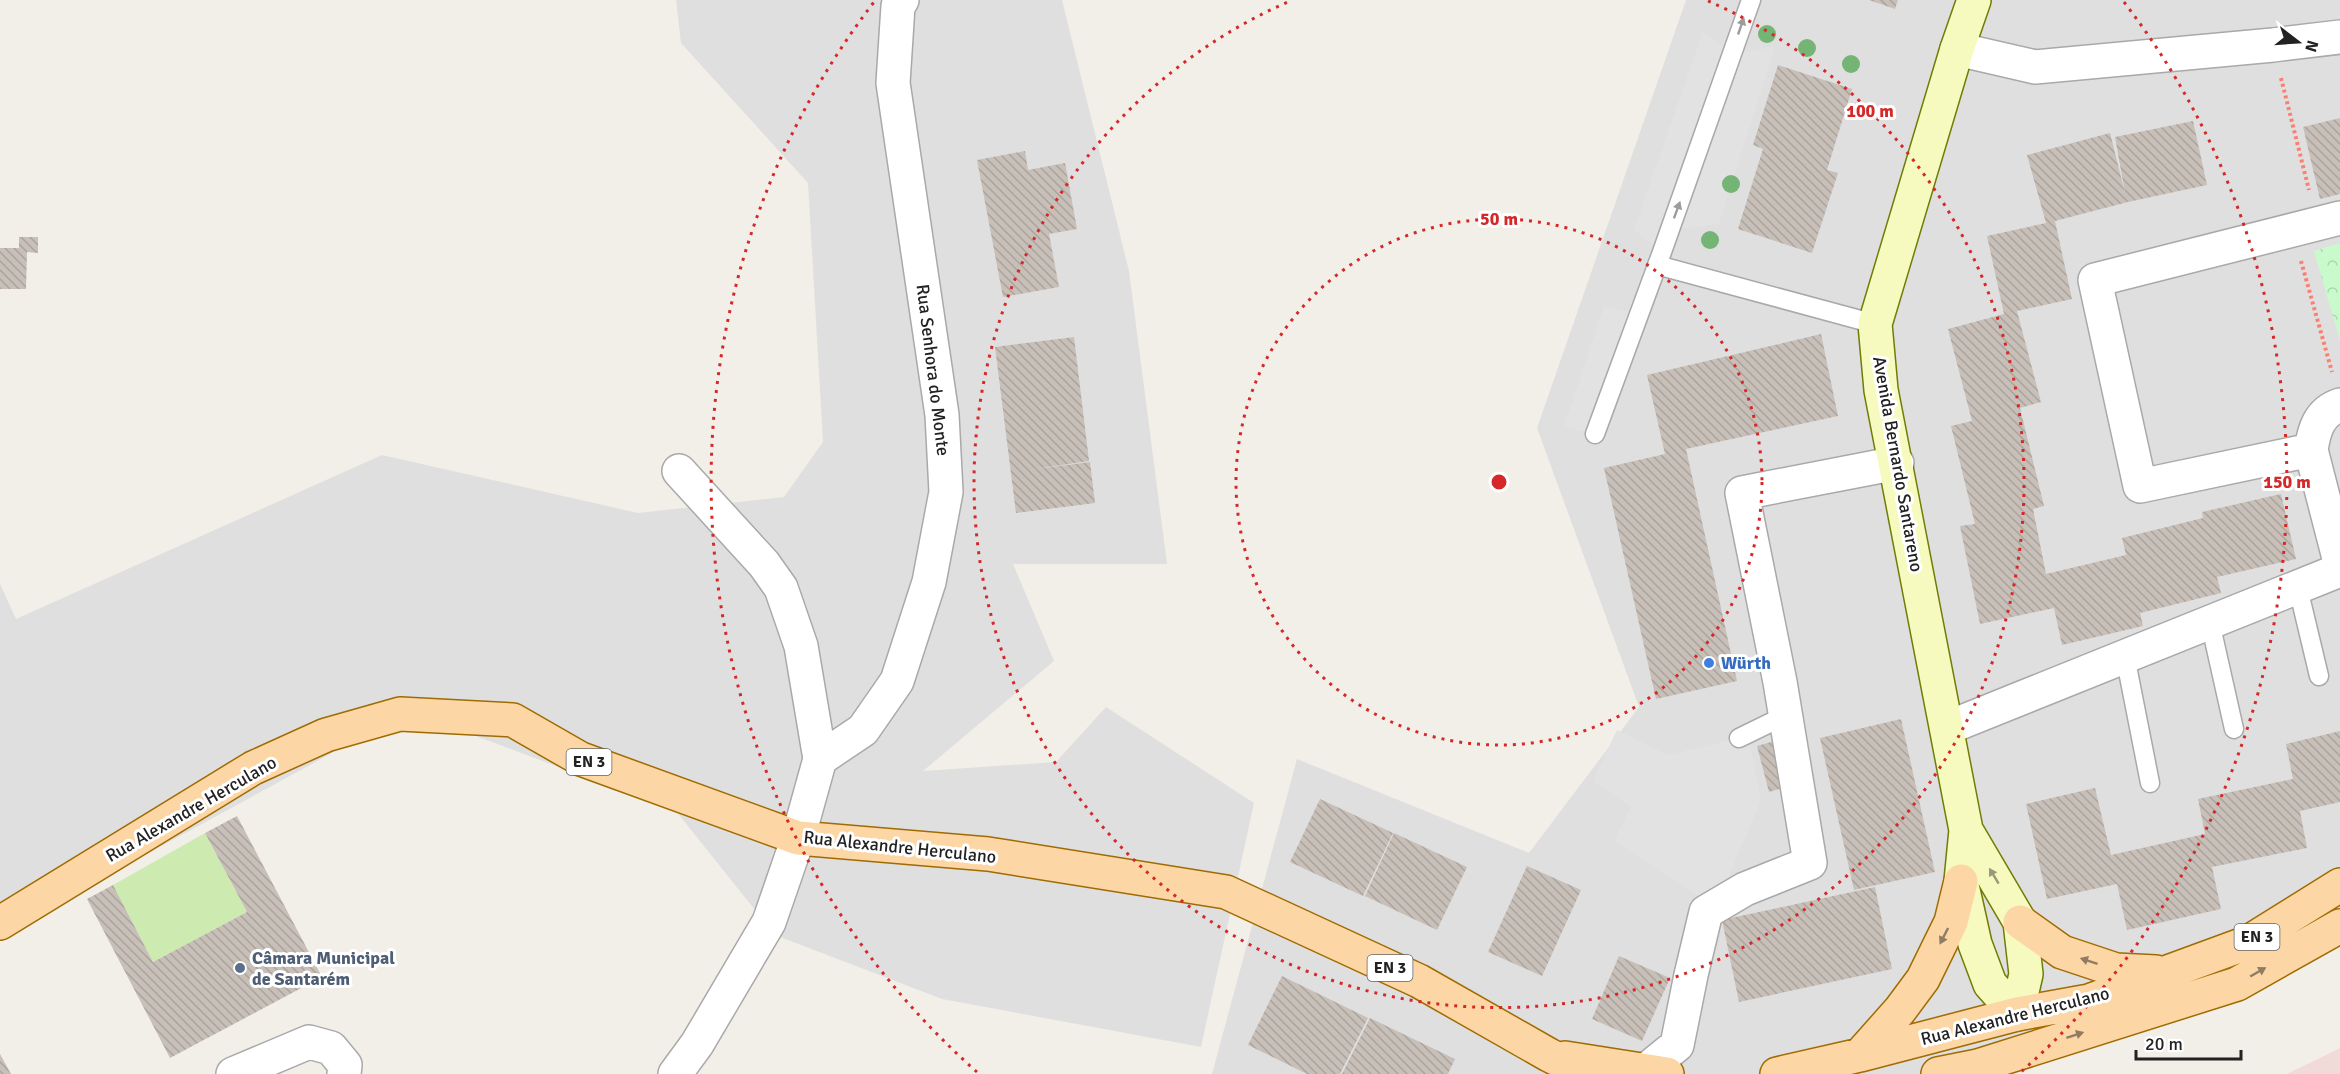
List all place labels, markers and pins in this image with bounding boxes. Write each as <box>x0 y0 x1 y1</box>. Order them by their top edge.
centre of rings <box>1489 472 1509 492</box>
place label: Würth <box>1721 652 1771 674</box>
marker: Würth <box>1702 656 1716 670</box>
place label: Câmara Municipal de Santarém <box>252 947 395 990</box>
marker: Câmara Municipal de Santarém <box>233 961 247 975</box>

